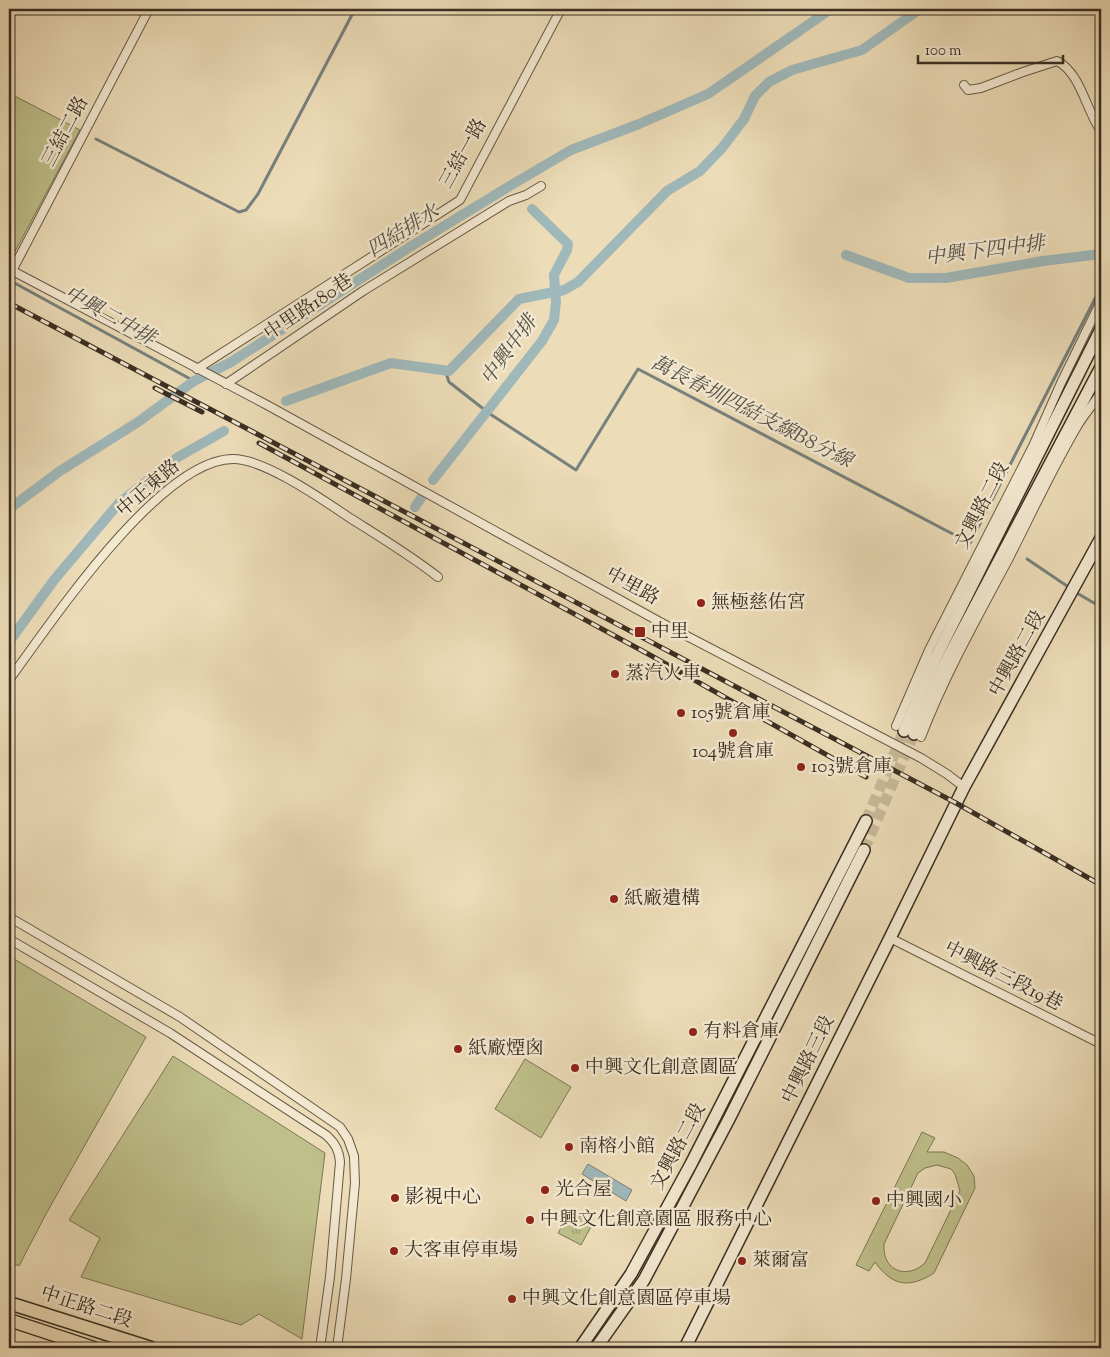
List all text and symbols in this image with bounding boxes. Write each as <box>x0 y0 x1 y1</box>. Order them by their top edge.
scale bar <box>918 32 1062 64</box>
text: 100 m <box>925 41 962 62</box>
street label: 三結二路 <box>36 92 96 172</box>
street label: 三結一路 <box>434 114 494 194</box>
water label: 四結排水 <box>362 197 447 265</box>
water label: 中興下四中排 <box>924 230 1049 274</box>
street label: 中里路180巷 <box>259 268 359 348</box>
water label: 中興二中排 <box>58 280 162 355</box>
water label: 中興中排 <box>475 308 547 392</box>
water label: 萬長春圳四結支線B8分線 <box>645 350 859 477</box>
street label: 中正東路 <box>111 454 187 524</box>
street label: 文興路二段 <box>949 458 1017 554</box>
street label: 中里路 <box>601 561 663 613</box>
place label: 無極慈佑宮 <box>711 590 806 617</box>
marker: 無極慈佑宮 <box>695 597 707 609</box>
street label: 中興路二段 <box>983 606 1053 702</box>
place label: 中里 <box>651 619 689 646</box>
marker: 中里 <box>633 625 647 639</box>
place label: 蒸汽火車 <box>625 661 701 688</box>
marker: 蒸汽火車 <box>609 668 621 680</box>
place label: 105號倉庫 <box>691 700 771 727</box>
marker: 105號倉庫 <box>675 707 687 719</box>
marker: 104號倉庫 <box>727 727 739 739</box>
place label: 104號倉庫 <box>692 739 774 766</box>
place label: 103號倉庫 <box>811 754 892 781</box>
marker: 103號倉庫 <box>795 761 807 773</box>
place label: 紙廠遺構 <box>624 886 700 913</box>
marker: 紙廠遺構 <box>608 893 620 905</box>
street label: 中興路三段19巷 <box>939 936 1067 1018</box>
street label: 中興路三段 <box>776 1011 842 1109</box>
place label: 有料倉庫 <box>703 1019 779 1046</box>
marker: 有料倉庫 <box>687 1026 699 1038</box>
place label: 紙廠煙囪 <box>468 1036 544 1063</box>
marker: 紙廠煙囪 <box>452 1043 464 1055</box>
place label: 中興文化創意園區 <box>585 1055 737 1082</box>
marker: 中興文化創意園區 <box>569 1062 581 1074</box>
street label: 文興路二段 <box>645 1099 713 1195</box>
place label: 南榕小館 <box>579 1134 655 1161</box>
marker: 南榕小館 <box>563 1141 575 1153</box>
place label: 光合屋 <box>555 1177 612 1204</box>
marker: 光合屋 <box>539 1184 551 1196</box>
place label: 影視中心 <box>405 1185 481 1212</box>
place label: 中興國小 <box>886 1188 962 1215</box>
marker: 影視中心 <box>389 1192 401 1204</box>
marker: 中興國小 <box>870 1195 882 1207</box>
place label: 中興文化創意園區 服務中心 <box>540 1207 772 1234</box>
marker: 中興文化創意園區 服務中心 <box>524 1214 536 1226</box>
place label: 大客車停車場 <box>404 1238 518 1265</box>
marker: 大客車停車場 <box>388 1245 400 1257</box>
place label: 萊爾富 <box>752 1248 809 1275</box>
marker: 萊爾富 <box>736 1255 748 1267</box>
street label: 中正路二段 <box>37 1280 135 1336</box>
place label: 中興文化創意園區停車場 <box>522 1286 731 1313</box>
marker: 中興文化創意園區停車場 <box>506 1293 518 1305</box>

